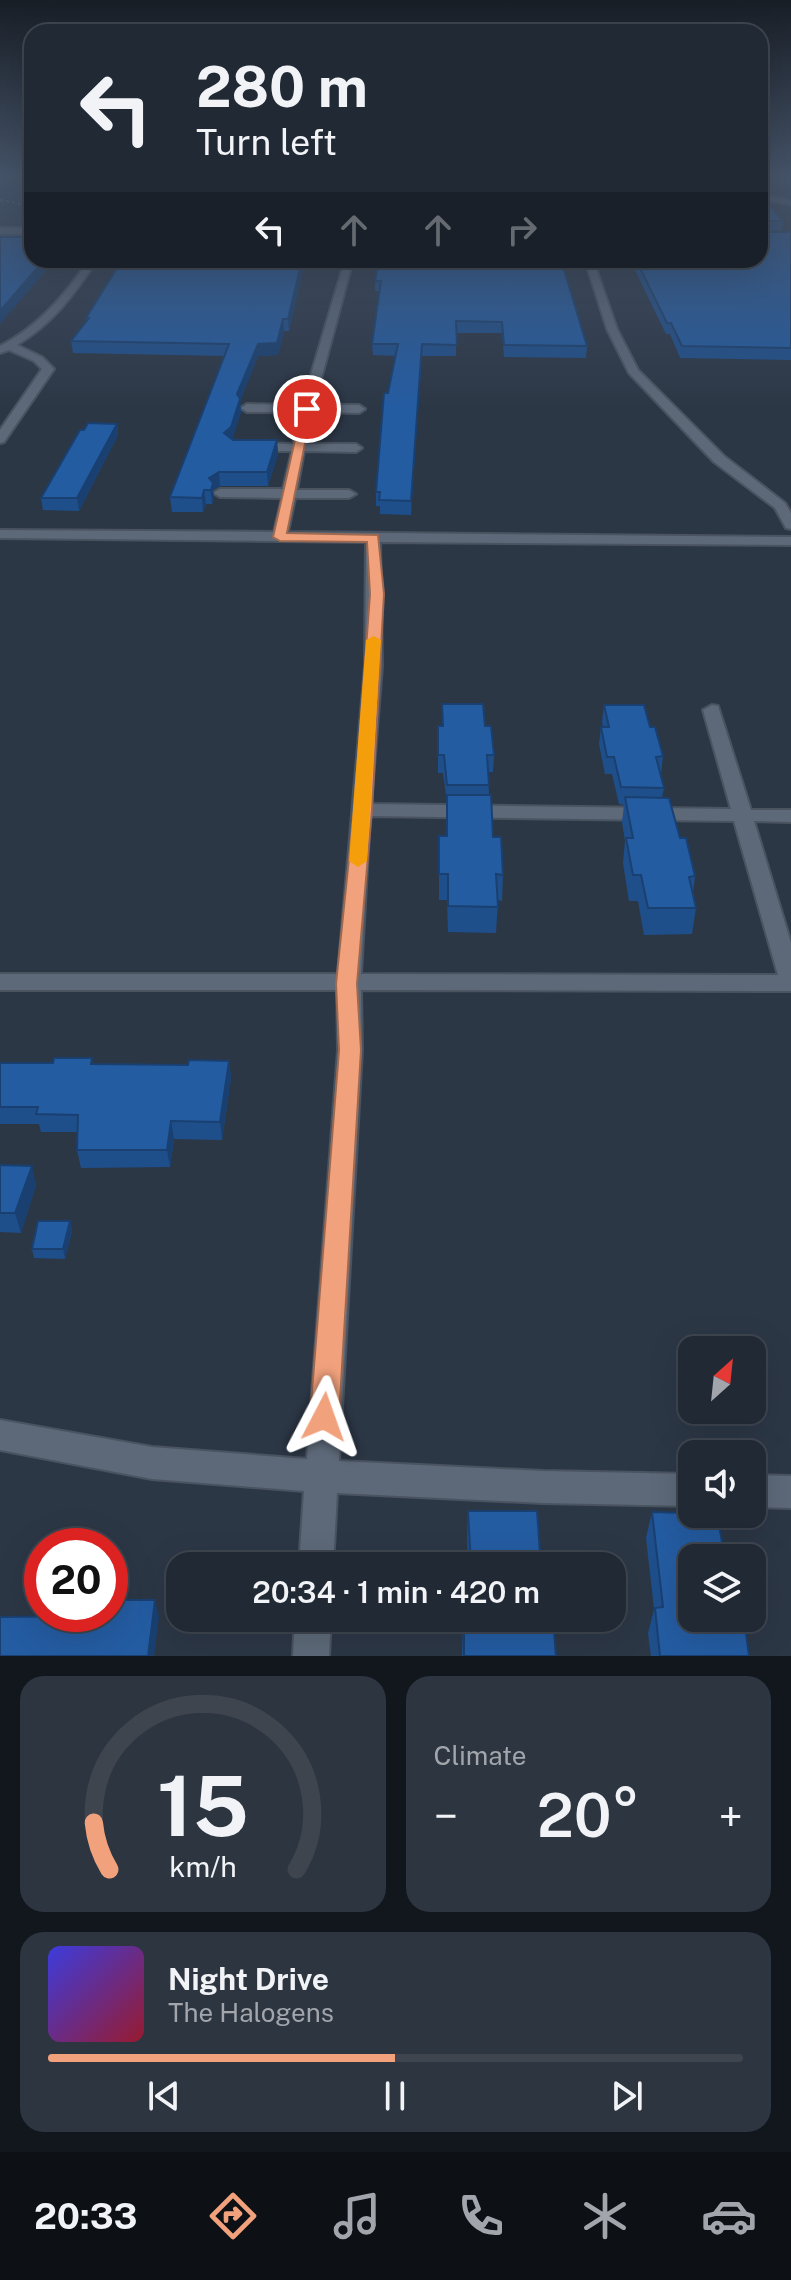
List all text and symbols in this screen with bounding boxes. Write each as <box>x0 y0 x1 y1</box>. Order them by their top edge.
text: 280 m <box>196 54 368 120</box>
icon: left <box>64 56 168 160</box>
text: Turn left <box>196 121 337 163</box>
icon: left <box>248 208 292 252</box>
icon: ahead <box>332 208 376 252</box>
icon: ahead <box>416 208 460 252</box>
icon: right <box>500 208 544 252</box>
pin <box>273 375 341 443</box>
icon: arrive <box>285 387 329 431</box>
north arrow <box>678 1336 766 1424</box>
map controls <box>678 1336 766 1632</box>
position arrow <box>282 1375 366 1459</box>
button: sound <box>678 1440 766 1528</box>
speed limit sign: 20 <box>24 1528 128 1632</box>
button: layers <box>678 1544 766 1632</box>
text: 20:34 · 1 min · 420 m <box>252 1574 540 1610</box>
text: Climate <box>434 1740 527 1771</box>
text: 15 <box>157 1757 249 1855</box>
text: 20° <box>537 1780 640 1851</box>
text: − <box>434 1790 458 1842</box>
text: + <box>719 1790 743 1842</box>
text: km/h <box>169 1850 236 1883</box>
text: Night Drive <box>168 1961 329 1997</box>
text: The Halogens <box>168 1997 334 2028</box>
icon: previous <box>142 2074 186 2118</box>
icon: pause <box>373 2074 417 2118</box>
icon: next <box>605 2074 649 2118</box>
icon: directions <box>205 2188 261 2244</box>
icon: music <box>329 2188 385 2244</box>
icon: phone <box>453 2188 509 2244</box>
icon: climate <box>577 2188 633 2244</box>
icon: car <box>701 2188 757 2244</box>
text: 20:33 <box>34 2195 137 2237</box>

